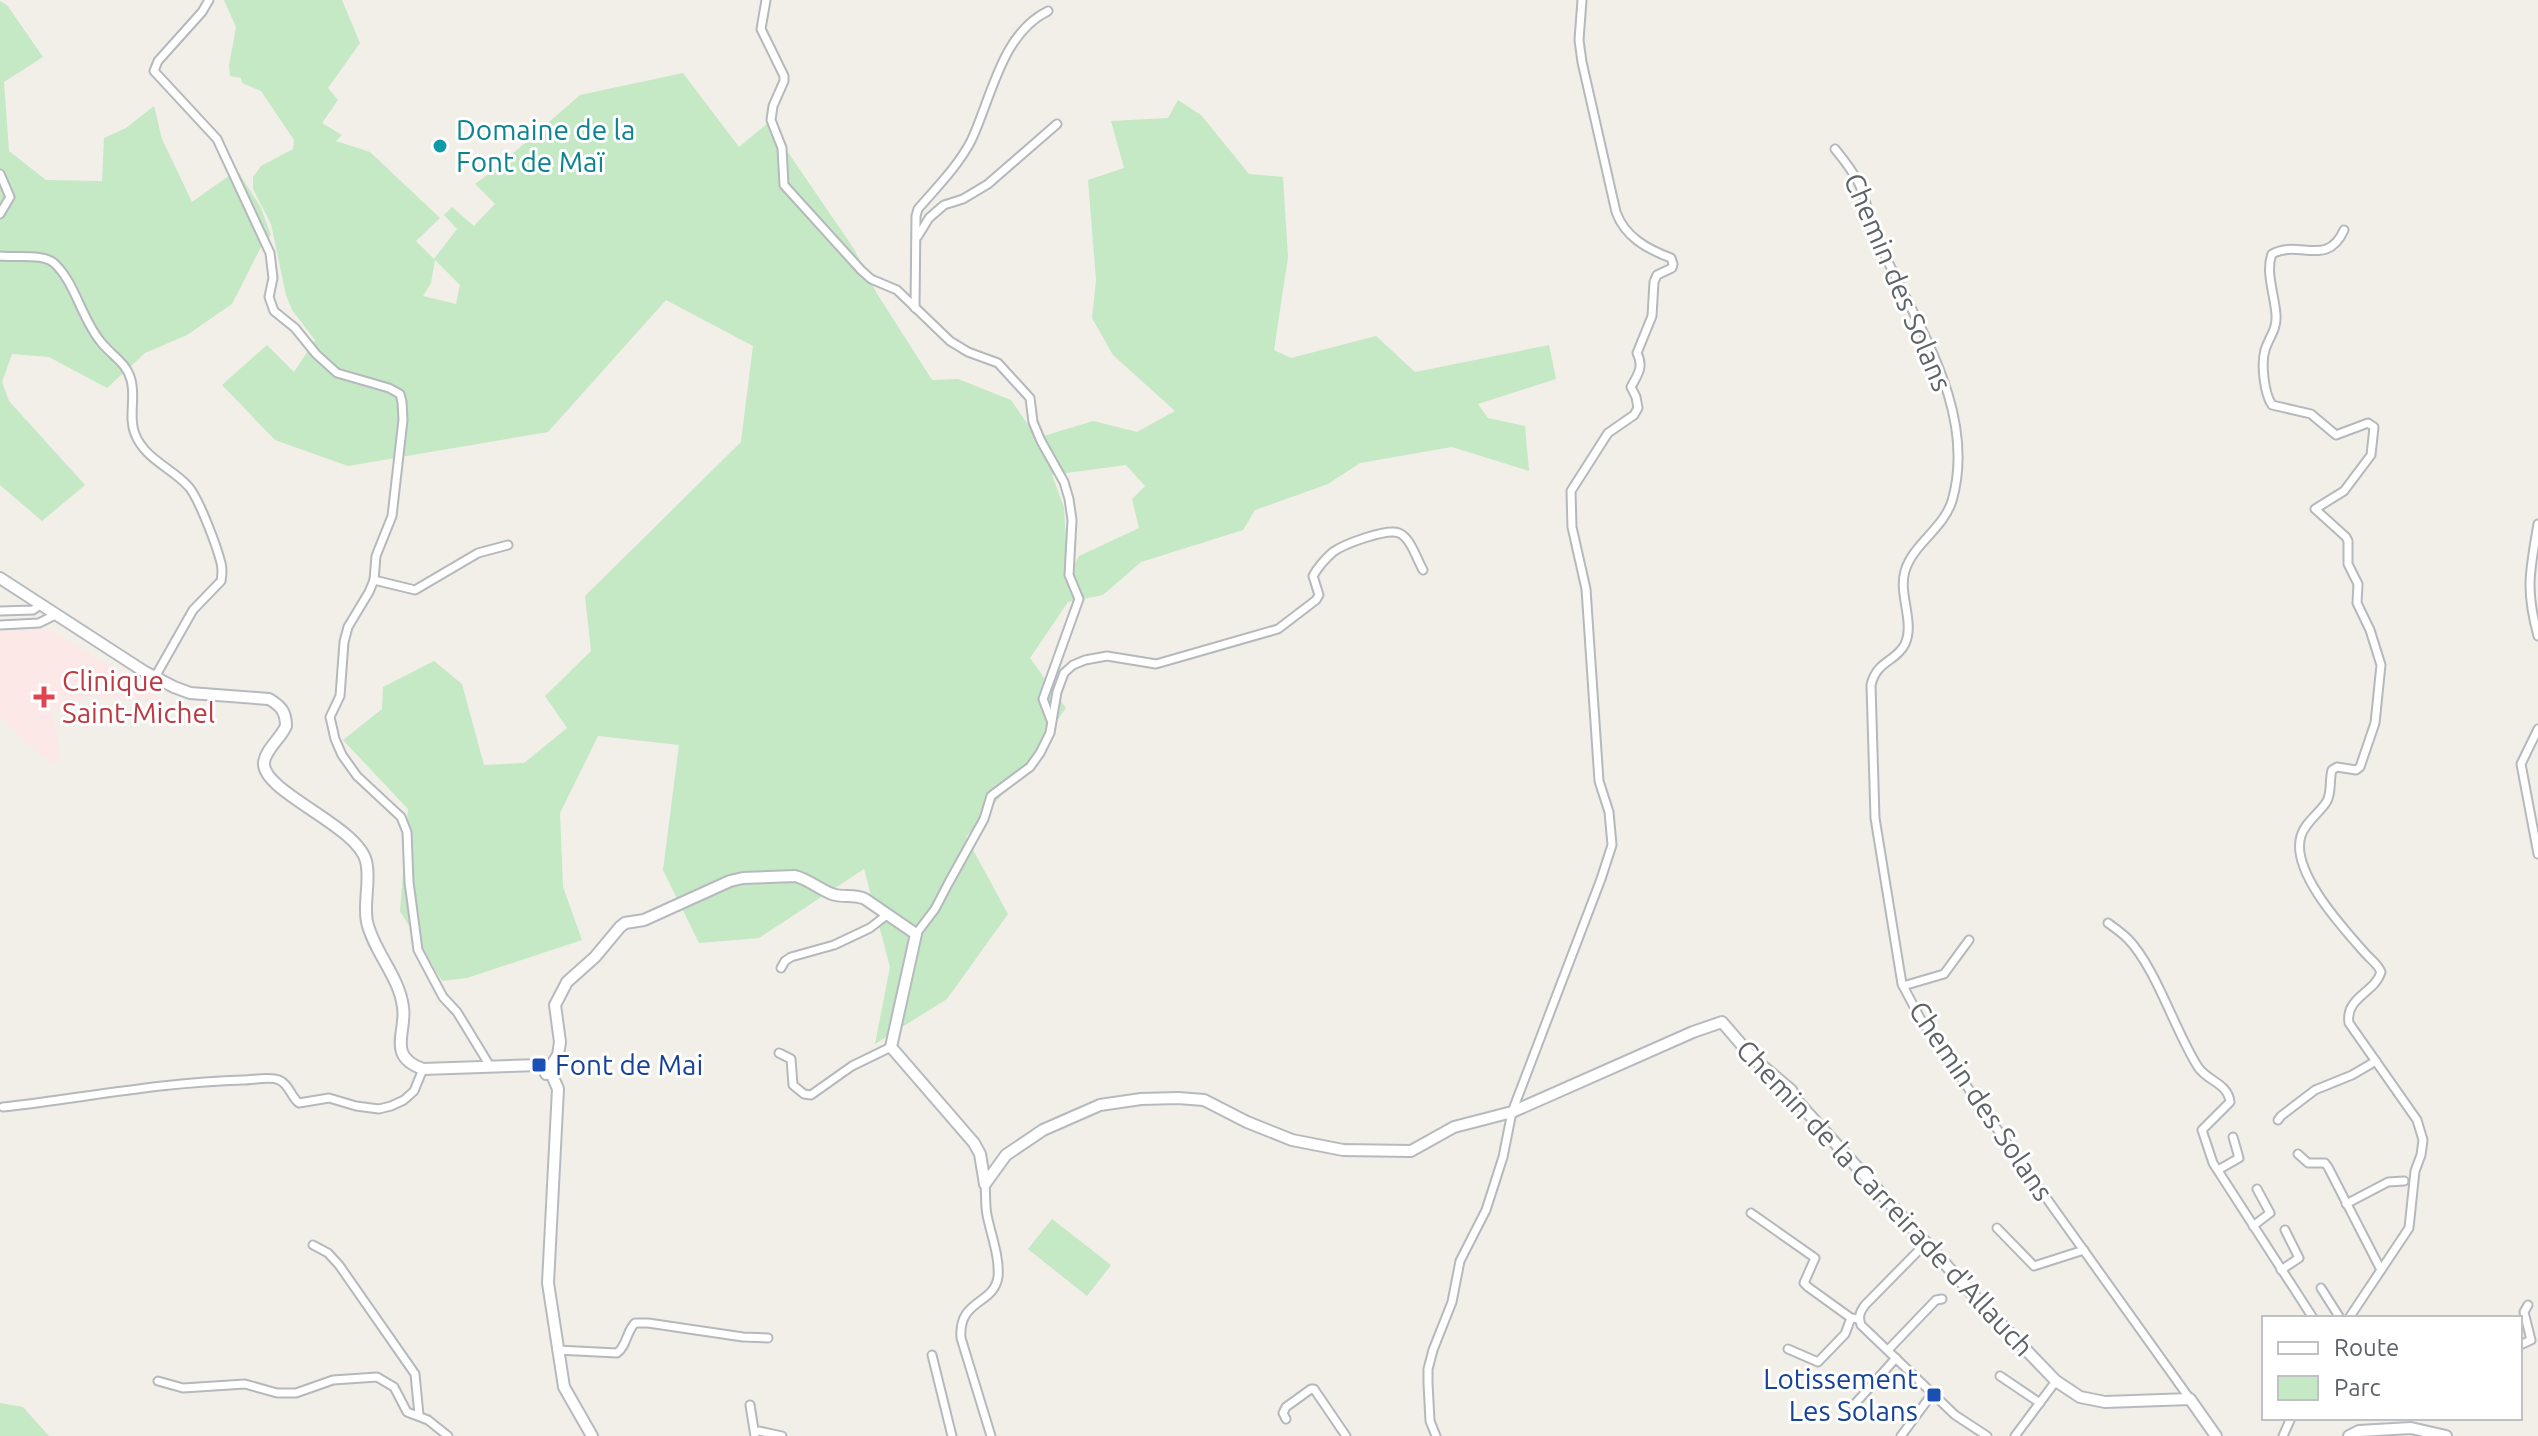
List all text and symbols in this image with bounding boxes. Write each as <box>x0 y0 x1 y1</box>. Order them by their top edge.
place label: Domaine de la Font de Maï <box>456 114 635 177</box>
marker: Domaine de la Font de Maï <box>431 137 449 155</box>
street label: Chemin des Solans <box>1839 168 1958 395</box>
place label: Clinique Saint-Michel <box>62 665 215 728</box>
marker: Clinique Saint-Michel <box>33 686 55 708</box>
street label: Chemin des Solans <box>1903 995 2060 1206</box>
street label: Chemin de la Carreirade d'Allauch <box>1731 1033 2040 1362</box>
place label: Font de Mai <box>555 1049 703 1080</box>
marker: Font de Mai <box>530 1056 548 1074</box>
legend <box>2262 1316 2522 1420</box>
text: Route <box>2334 1334 2399 1361</box>
place label: Lotissement Les Solans <box>1763 1363 1918 1426</box>
text: Parc <box>2334 1374 2381 1401</box>
marker: Lotissement Les Solans <box>1925 1386 1943 1404</box>

